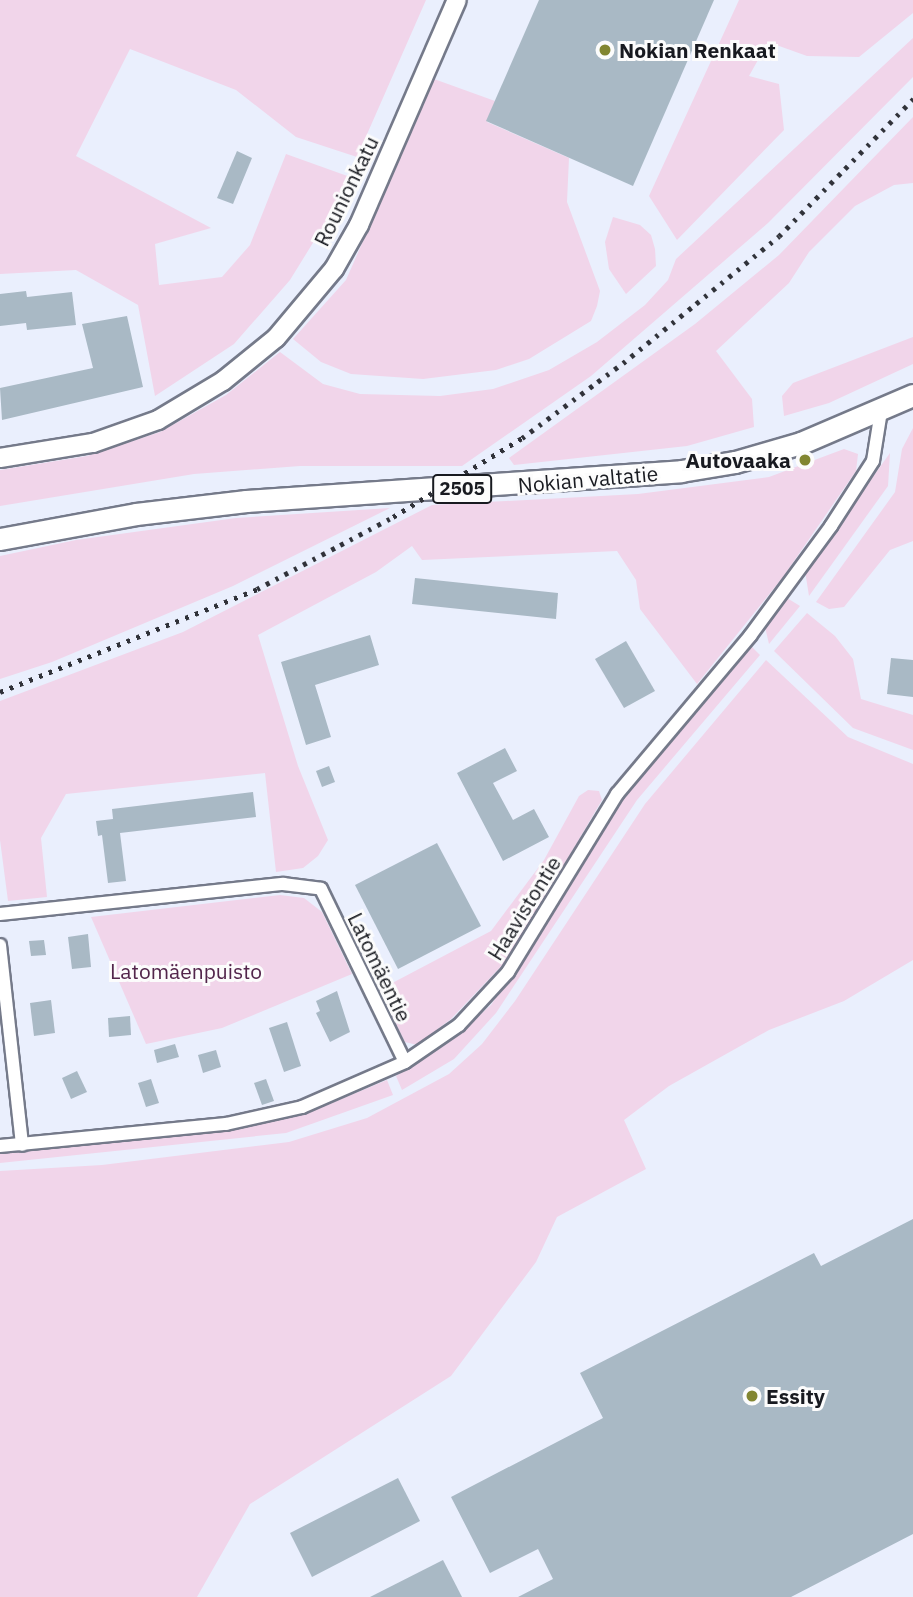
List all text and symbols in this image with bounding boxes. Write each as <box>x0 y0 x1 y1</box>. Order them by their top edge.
place label: Nokian Renkaat <box>619 37 776 63</box>
marker: Nokian Renkaat <box>597 42 613 58</box>
street label: Rounionkatu <box>309 132 383 250</box>
place label: Autovaaka <box>685 447 791 473</box>
marker: Autovaaka <box>797 452 813 468</box>
street label: Nokian valtatie <box>517 460 659 498</box>
road number: 2505 <box>430 474 494 504</box>
street label: Haavistontie <box>482 851 566 965</box>
street label: Latomäentie <box>343 908 417 1026</box>
park label: Latomäenpuisto <box>110 958 262 984</box>
place label: Essity <box>766 1383 825 1409</box>
marker: Essity <box>744 1388 760 1404</box>

